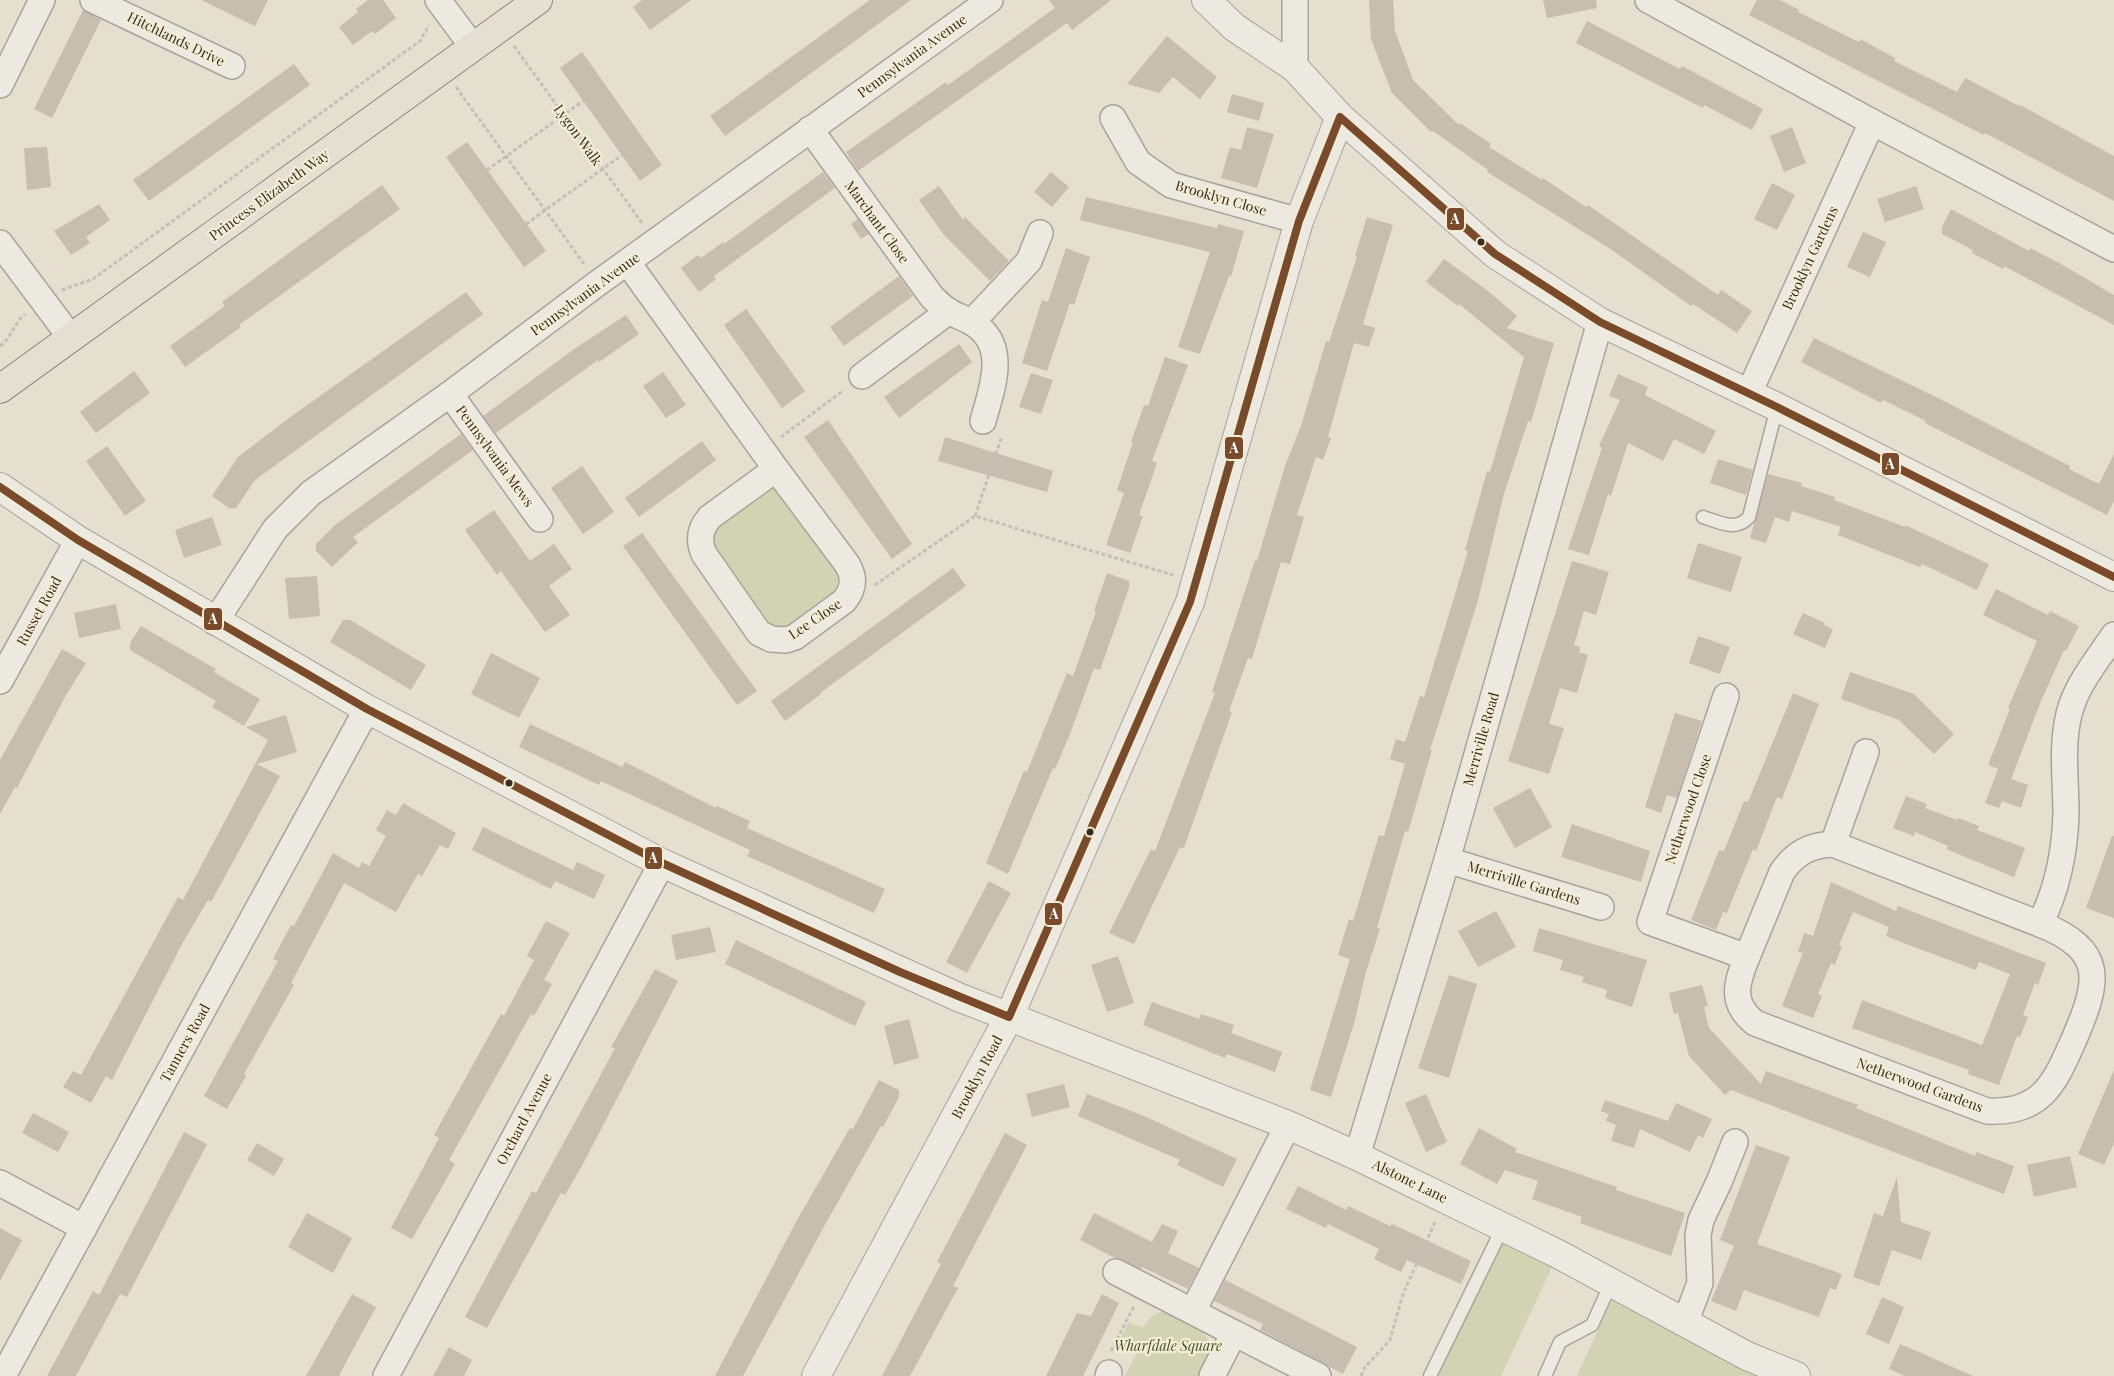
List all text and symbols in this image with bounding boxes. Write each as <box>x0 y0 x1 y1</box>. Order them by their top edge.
street label: Hitchlands Drive <box>124 7 228 70</box>
street label: Pennsylvania Avenue <box>853 9 970 102</box>
street label: Lygon Walk <box>550 100 607 169</box>
street label: Princess Elizabeth Way <box>205 145 333 245</box>
street label: Brooklyn Close <box>1173 175 1269 220</box>
street label: Marchant Close <box>841 176 914 267</box>
street label: Brooklyn Gardens <box>1777 203 1842 313</box>
line badge: A <box>1446 207 1465 231</box>
text: A <box>1449 209 1460 228</box>
unlabelled marker <box>1476 237 1486 247</box>
street label: Pennsylvania Avenue <box>526 247 643 340</box>
street label: Pennsylvania Mews <box>452 401 539 510</box>
line badge: A <box>1224 436 1244 460</box>
text: A <box>1228 438 1239 457</box>
line badge: A <box>1881 452 1900 476</box>
text: A <box>1884 454 1895 473</box>
street label: Russet Road <box>12 573 66 649</box>
street label: Lee Close <box>784 594 845 643</box>
line badge: A <box>203 607 223 631</box>
text: A <box>207 609 218 628</box>
street label: Merriville Road <box>1458 690 1503 788</box>
street label: Netherwood Close <box>1660 751 1715 866</box>
unlabelled marker <box>504 778 514 788</box>
unlabelled marker <box>1085 827 1095 837</box>
line badge: A <box>644 846 663 870</box>
text: A <box>647 848 658 867</box>
street label: Merriville Gardens <box>1465 856 1583 909</box>
line badge: A <box>1044 902 1063 926</box>
text: A <box>1048 904 1059 923</box>
street label: Tanners Road <box>155 1000 214 1085</box>
street label: Brooklyn Road <box>947 1032 1007 1122</box>
street label: Netherwood Gardens <box>1854 1053 1986 1116</box>
street label: Orchard Avenue <box>491 1069 556 1168</box>
street label: Alstone Lane <box>1369 1154 1451 1207</box>
park label: Wharfdale Square <box>1114 1336 1222 1355</box>

